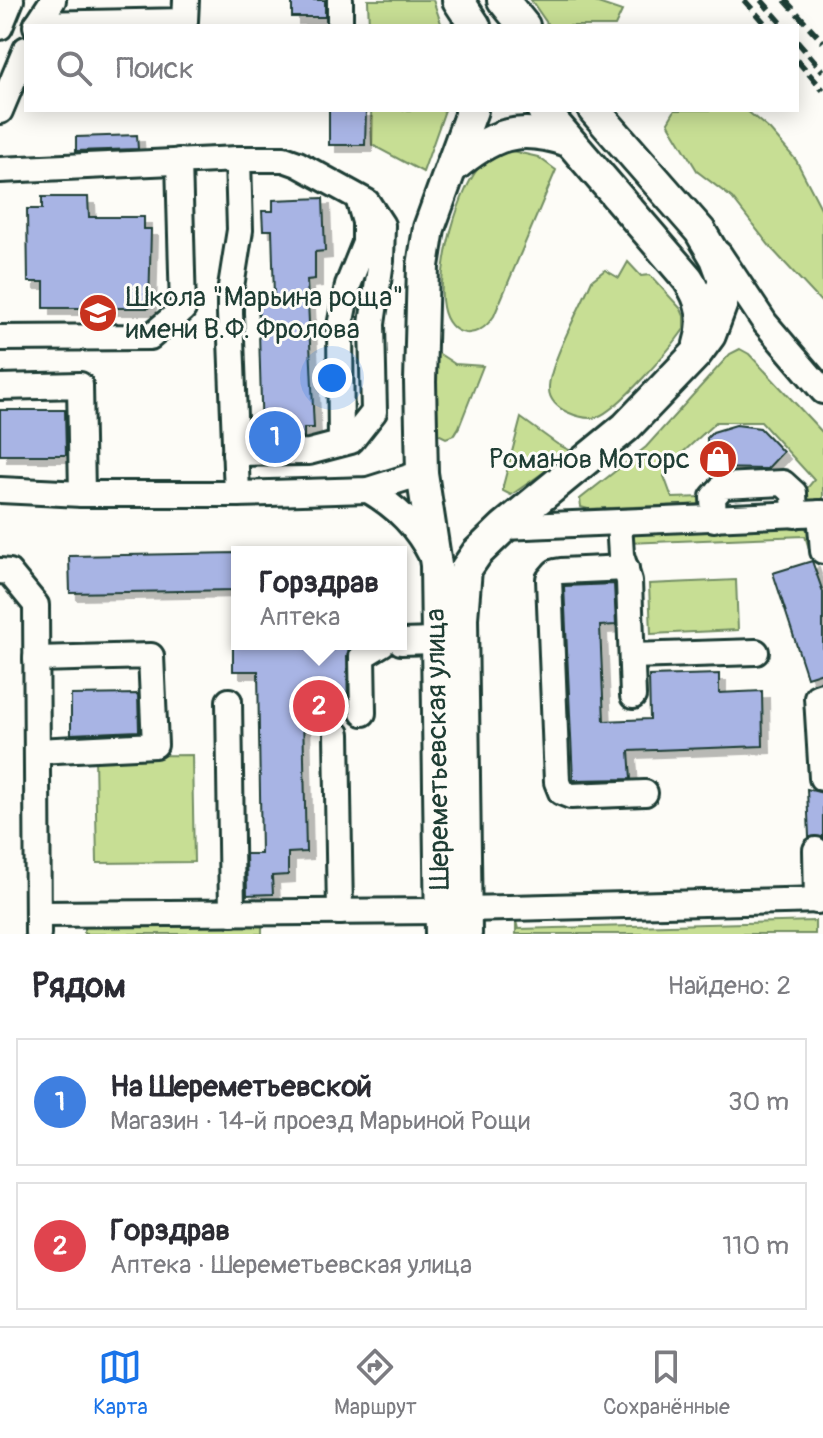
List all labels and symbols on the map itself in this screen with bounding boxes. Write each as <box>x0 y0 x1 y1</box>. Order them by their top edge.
place label: Школа "Марьина роща" имени В.Ф. Фролова <box>126 280 404 347</box>
school or university icon: Школа "Марьина роща" имени В.Ф. Фролова <box>77 292 119 334</box>
your location <box>312 358 352 398</box>
pin: 1 <box>249 407 301 467</box>
shop icon: Романов Моторс <box>697 438 739 480</box>
place label: Романов Моторс <box>489 442 690 477</box>
street label: Шереметьевская улица <box>418 608 458 890</box>
pin: 2 <box>293 676 345 736</box>

